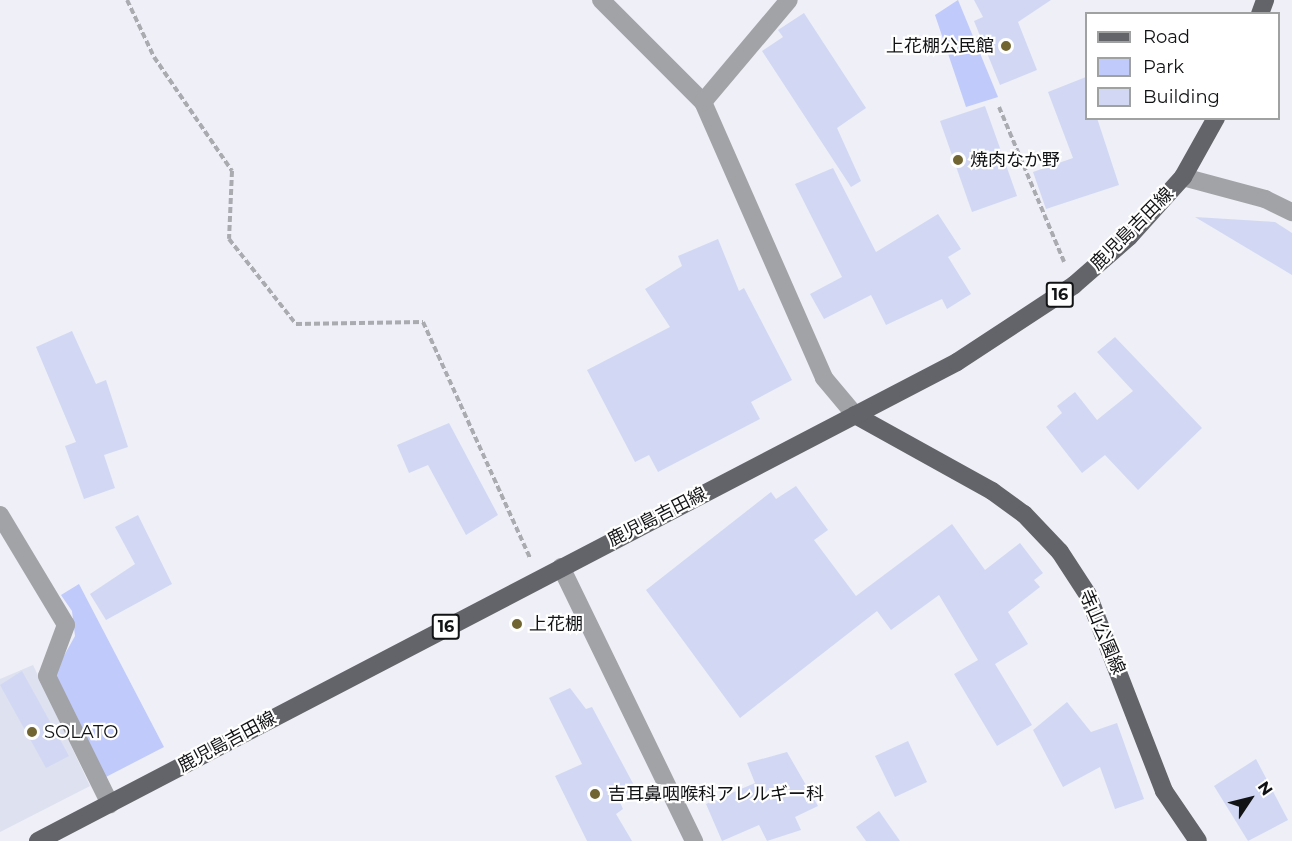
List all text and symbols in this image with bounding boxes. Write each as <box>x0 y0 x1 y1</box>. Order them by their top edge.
legend <box>1085 12 1280 120</box>
text: Road <box>1143 26 1190 48</box>
place label: 上花棚公民館 <box>886 35 994 57</box>
marker: 上花棚公民館 <box>999 39 1013 53</box>
text: Park <box>1143 56 1184 78</box>
text: Building <box>1143 86 1220 108</box>
place label: 焼肉なか野 <box>970 149 1060 171</box>
marker: 焼肉なか野 <box>951 153 965 167</box>
street label: 鹿児島吉田線 <box>1086 183 1178 275</box>
road number: 16 <box>1045 282 1075 308</box>
street label: 鹿児島吉田線 <box>604 483 710 551</box>
street label: 寺山公園線 <box>1074 586 1130 678</box>
place label: 上花棚 <box>529 613 583 635</box>
road number: 16 <box>431 614 461 640</box>
marker: 上花棚 <box>510 617 524 631</box>
street label: 鹿児島吉田線 <box>174 707 280 777</box>
place label: SOLATO <box>44 721 118 743</box>
marker: SOLATO <box>25 725 39 739</box>
north arrow <box>1220 769 1280 829</box>
text: N <box>1254 778 1277 799</box>
place label: 吉耳鼻咽喉科アレルギー科 <box>608 783 824 805</box>
marker: 吉耳鼻咽喉科アレルギー科 <box>586 785 604 803</box>

